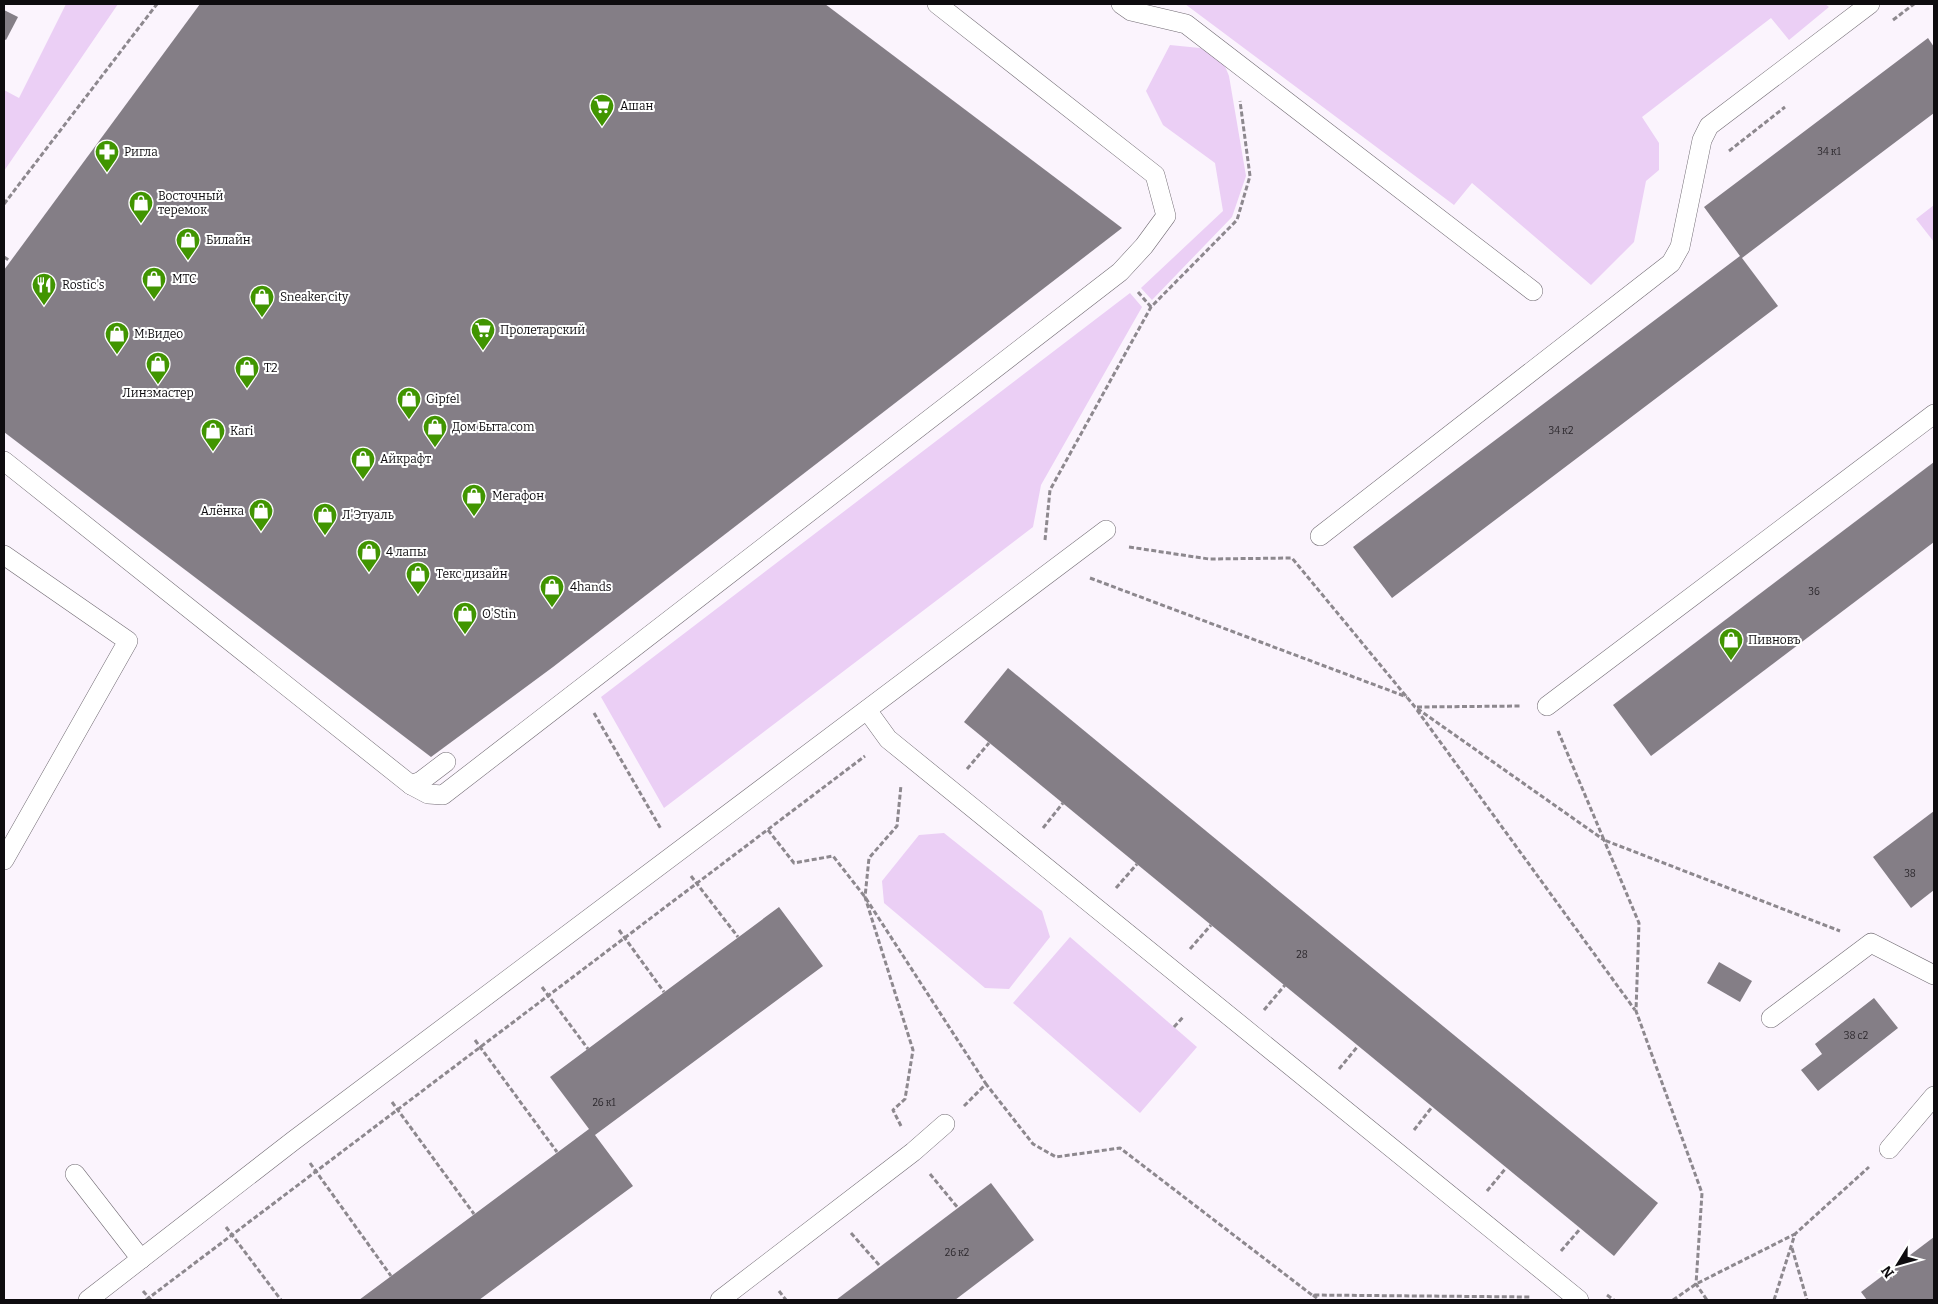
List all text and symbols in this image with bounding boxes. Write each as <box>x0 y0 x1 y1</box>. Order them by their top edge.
supermarket icon: Ашан <box>589 93 615 127</box>
place label: Ашан <box>620 99 653 113</box>
pharmacy icon: Ригла <box>94 139 120 173</box>
place label: Ригла <box>124 145 158 159</box>
house number: 34 к1 <box>1817 146 1841 158</box>
place label: Восточный теремок <box>158 189 223 217</box>
shop icon: Восточный теремок <box>128 190 154 224</box>
shop icon: Билайн <box>175 227 201 261</box>
place label: Билайн <box>206 233 251 247</box>
shop icon: МТС <box>141 266 167 300</box>
restaurant icon: Rostic's <box>31 272 57 306</box>
place label: МТС <box>172 272 197 286</box>
place label: Rostic's <box>62 278 105 292</box>
shop icon: Sneaker city <box>249 284 275 318</box>
place label: Sneaker city <box>280 290 349 304</box>
supermarket icon: Пролетарский <box>470 317 496 351</box>
shop icon: М.Видео <box>104 321 130 355</box>
place label: Пролетарский <box>500 323 585 337</box>
place label: М.Видео <box>134 327 183 341</box>
shop icon: Линзмастер <box>145 351 171 385</box>
shop icon: T2 <box>234 355 260 389</box>
place label: T2 <box>264 361 278 375</box>
place label: Линзмастер <box>122 386 194 400</box>
shop icon: Gipfel <box>396 386 422 420</box>
place label: Gipfel <box>426 392 460 406</box>
shop icon: Дом Быта.com <box>422 414 448 448</box>
shop icon: Kari <box>200 418 226 452</box>
place label: Дом Быта.com <box>452 420 535 434</box>
place label: Kari <box>230 424 254 438</box>
house number: 34 к2 <box>1549 425 1573 437</box>
shop icon: Айкрафт <box>350 446 376 480</box>
place label: Айкрафт <box>380 452 431 466</box>
shop icon: Мегафон <box>461 483 487 517</box>
place label: Мегафон <box>492 489 544 503</box>
shop icon: Алёнка <box>248 498 274 532</box>
shop icon: Л'Этуаль <box>312 502 338 536</box>
place label: Алёнка <box>200 504 244 518</box>
place label: Л'Этуаль <box>342 508 394 522</box>
shop icon: 4 лапы <box>356 539 382 573</box>
place label: 4 лапы <box>386 545 427 559</box>
shop icon: Текс дизайн <box>405 561 431 595</box>
place label: Текс дизайн <box>436 567 508 581</box>
shop icon: 4hands <box>539 574 565 608</box>
place label: 4hands <box>570 580 612 594</box>
house number: 36 <box>1808 586 1820 598</box>
shop icon: O'Stin <box>452 601 478 635</box>
place label: O'Stin <box>482 607 516 621</box>
shop icon: Пивновъ <box>1718 627 1744 661</box>
place label: Пивновъ <box>1748 633 1800 647</box>
house number: 38 <box>1904 868 1916 880</box>
house number: 28 <box>1296 949 1308 961</box>
house number: 38 с2 <box>1844 1030 1868 1042</box>
house number: 26 к1 <box>592 1097 616 1109</box>
north arrow <box>1873 1239 1923 1289</box>
house number: 26 к2 <box>945 1247 969 1259</box>
text: N <box>1878 1262 1898 1281</box>

